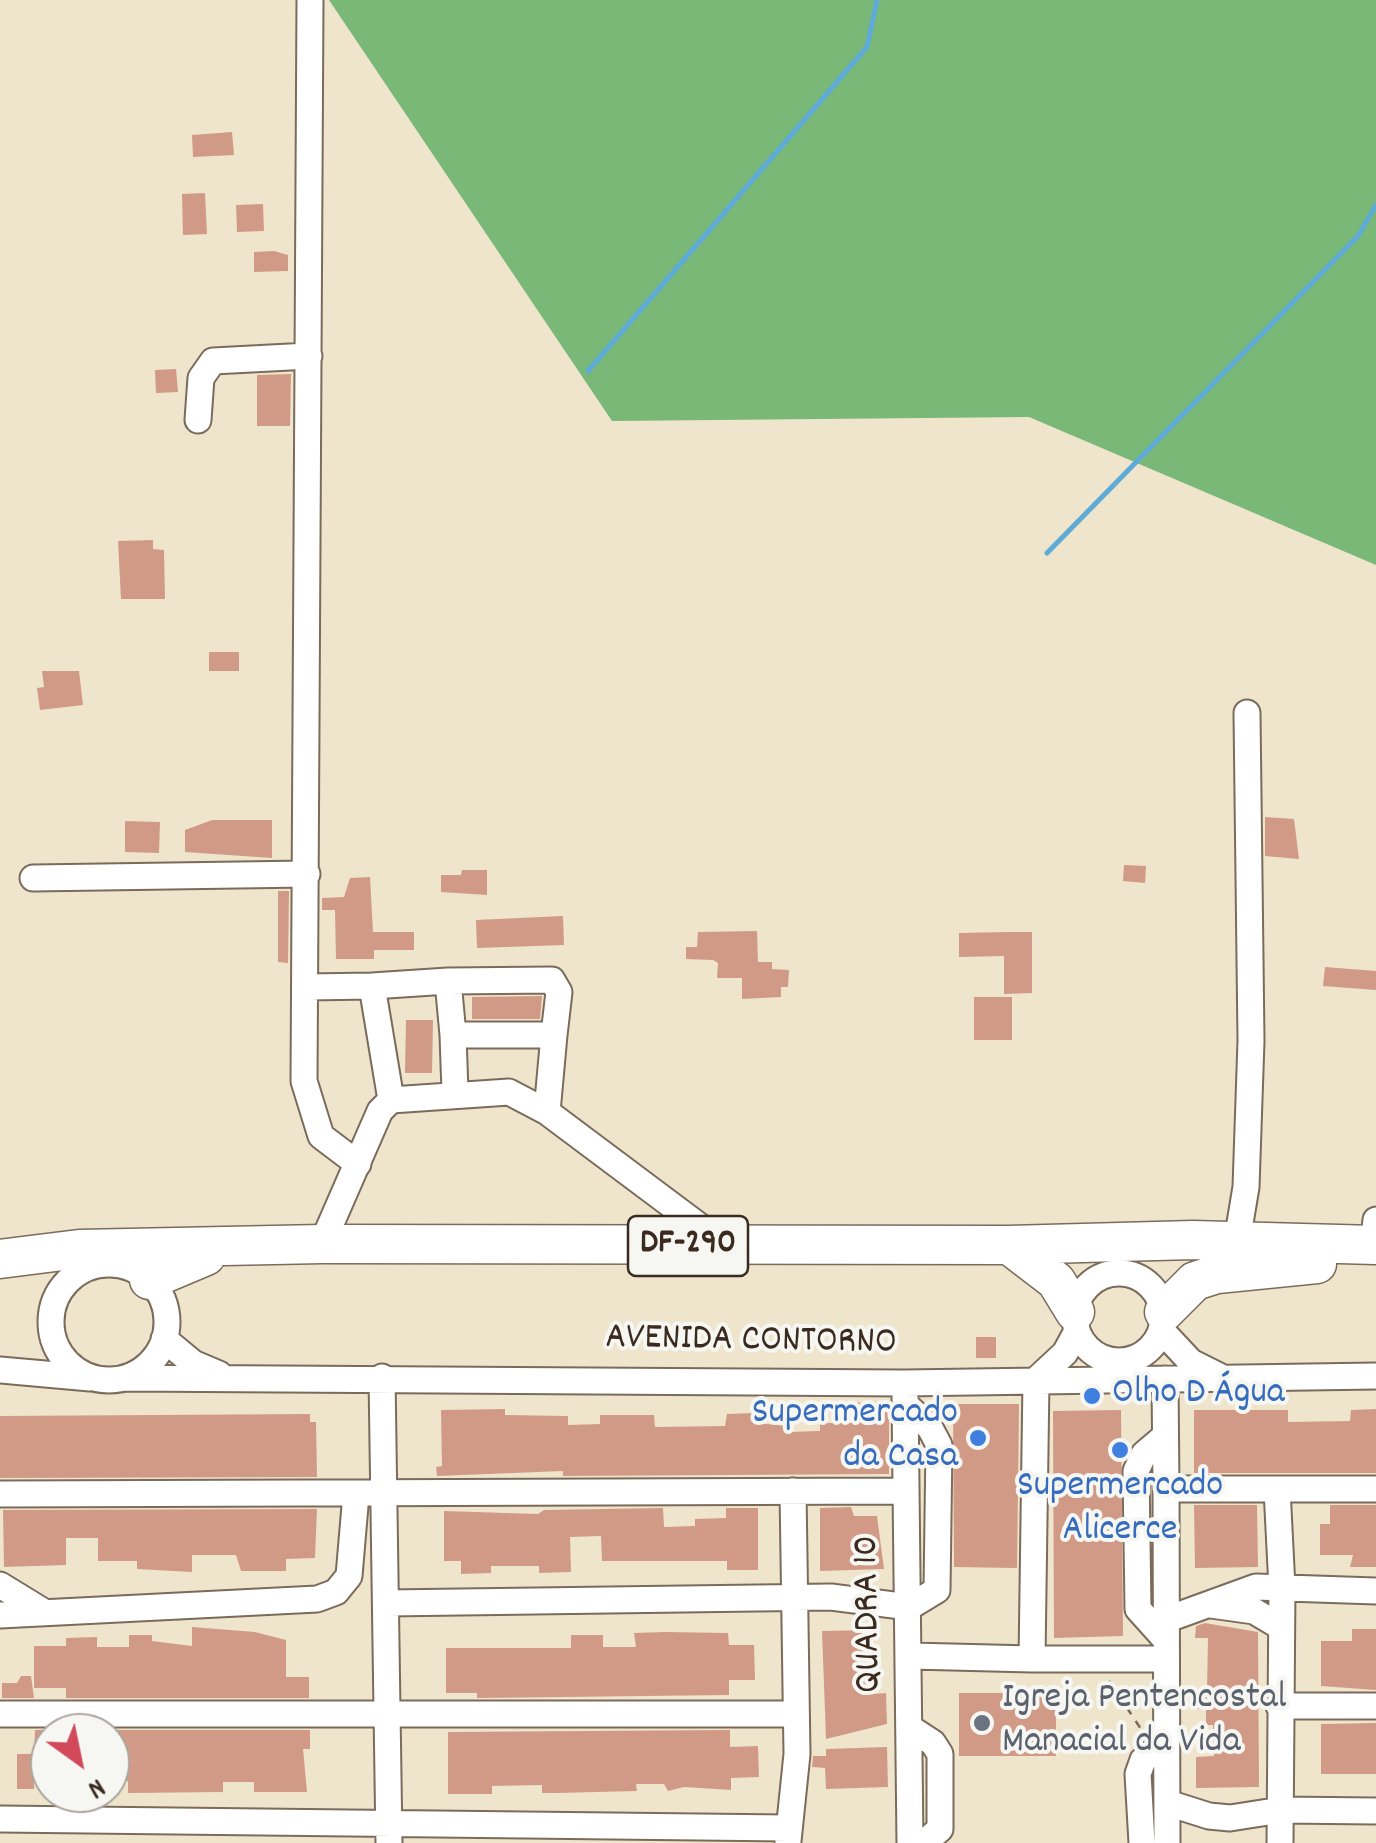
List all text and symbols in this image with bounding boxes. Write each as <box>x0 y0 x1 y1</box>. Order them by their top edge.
road number: DF-290 <box>628 1216 748 1276</box>
street label: AVENIDA CONTORNO <box>605 1318 897 1368</box>
place label: Olho D Água <box>1112 1373 1285 1419</box>
marker: Olho D Água <box>1081 1385 1103 1407</box>
place label: Supermercado da Casa <box>752 1393 958 1482</box>
marker: Supermercado da Casa <box>967 1427 989 1449</box>
marker: Supermercado Alicerce <box>1109 1439 1131 1461</box>
place label: Supermercado Alicerce <box>1017 1466 1223 1556</box>
street label: QUADRA 10 <box>847 1535 895 1693</box>
place label: Igreja Pentencostal Manacial da Vida <box>1002 1678 1287 1768</box>
marker: Igreja Pentencostal Manacial da Vida <box>971 1712 993 1734</box>
north arrow <box>30 1713 130 1813</box>
text: N <box>79 1766 112 1807</box>

